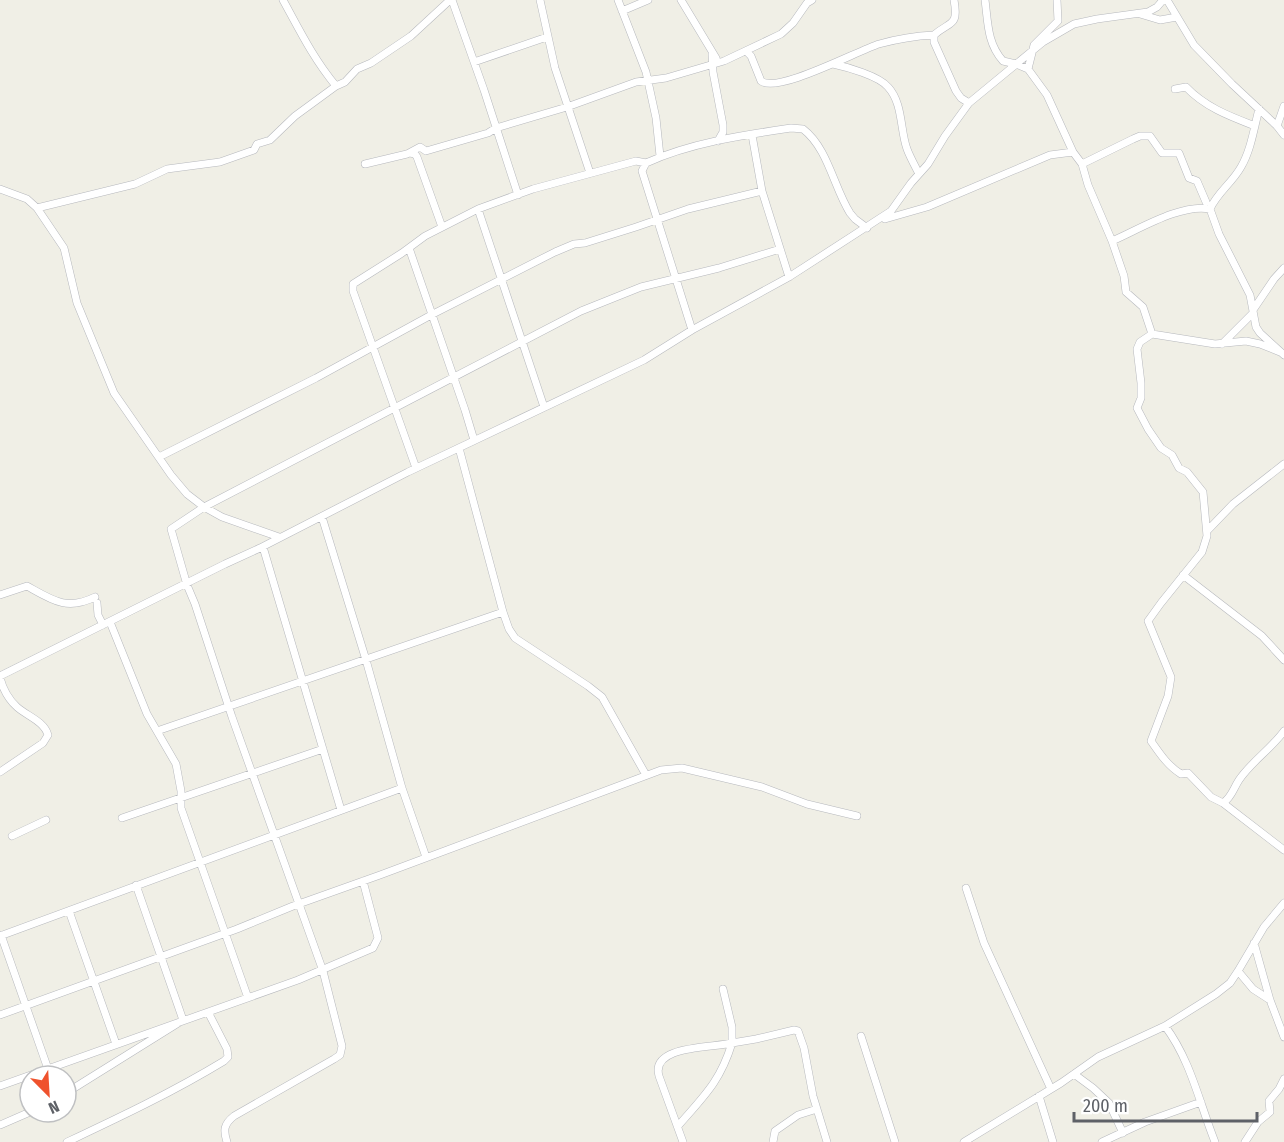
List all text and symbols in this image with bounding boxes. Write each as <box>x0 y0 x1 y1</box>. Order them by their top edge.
north arrow <box>18 1064 78 1124</box>
scale bar <box>1074 1085 1257 1123</box>
text: 200 m <box>1083 1095 1128 1117</box>
text: N <box>46 1097 62 1118</box>

